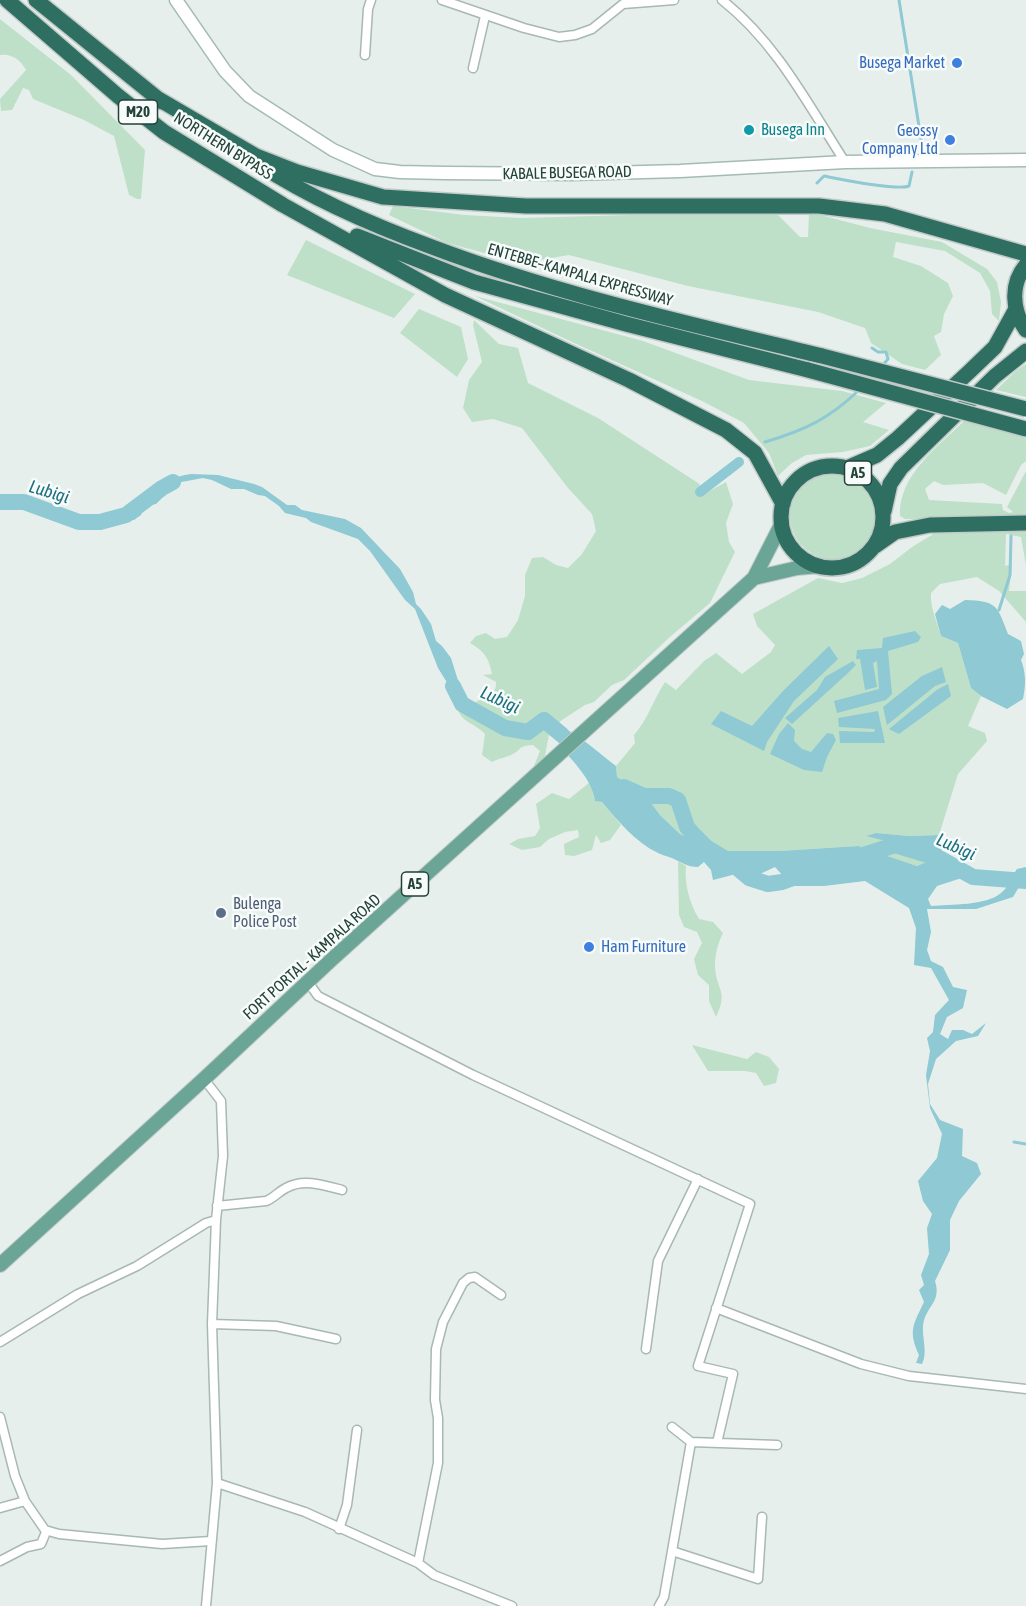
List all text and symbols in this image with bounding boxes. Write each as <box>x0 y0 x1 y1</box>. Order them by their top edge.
place label: Busega Market <box>859 53 945 73</box>
marker: Busega Market <box>950 56 964 70</box>
road number: M20 <box>118 100 158 124</box>
street label: NORTHERN BYPASS <box>170 108 276 184</box>
place label: Busega Inn <box>761 120 825 140</box>
place label: Geossy Company Ltd <box>862 121 938 159</box>
marker: Busega Inn <box>742 123 756 137</box>
marker: Geossy Company Ltd <box>943 133 957 147</box>
street label: KABALE BUSEGA ROAD <box>502 162 632 184</box>
street label: ENTEBBE–KAMPALA EXPRESSWAY <box>485 239 675 311</box>
road number: A5 <box>844 461 872 485</box>
water label: Lubigi <box>26 476 72 508</box>
water label: Lubigi <box>477 682 523 718</box>
water label: Lubigi <box>933 829 979 865</box>
road number: A5 <box>402 872 428 896</box>
street label: FORT PORTAL - KAMPALA ROAD <box>239 890 385 1024</box>
place label: Bulenga Police Post <box>233 894 297 932</box>
marker: Bulenga Police Post <box>214 906 228 920</box>
place label: Ham Furniture <box>601 937 686 957</box>
marker: Ham Furniture <box>582 940 596 954</box>

